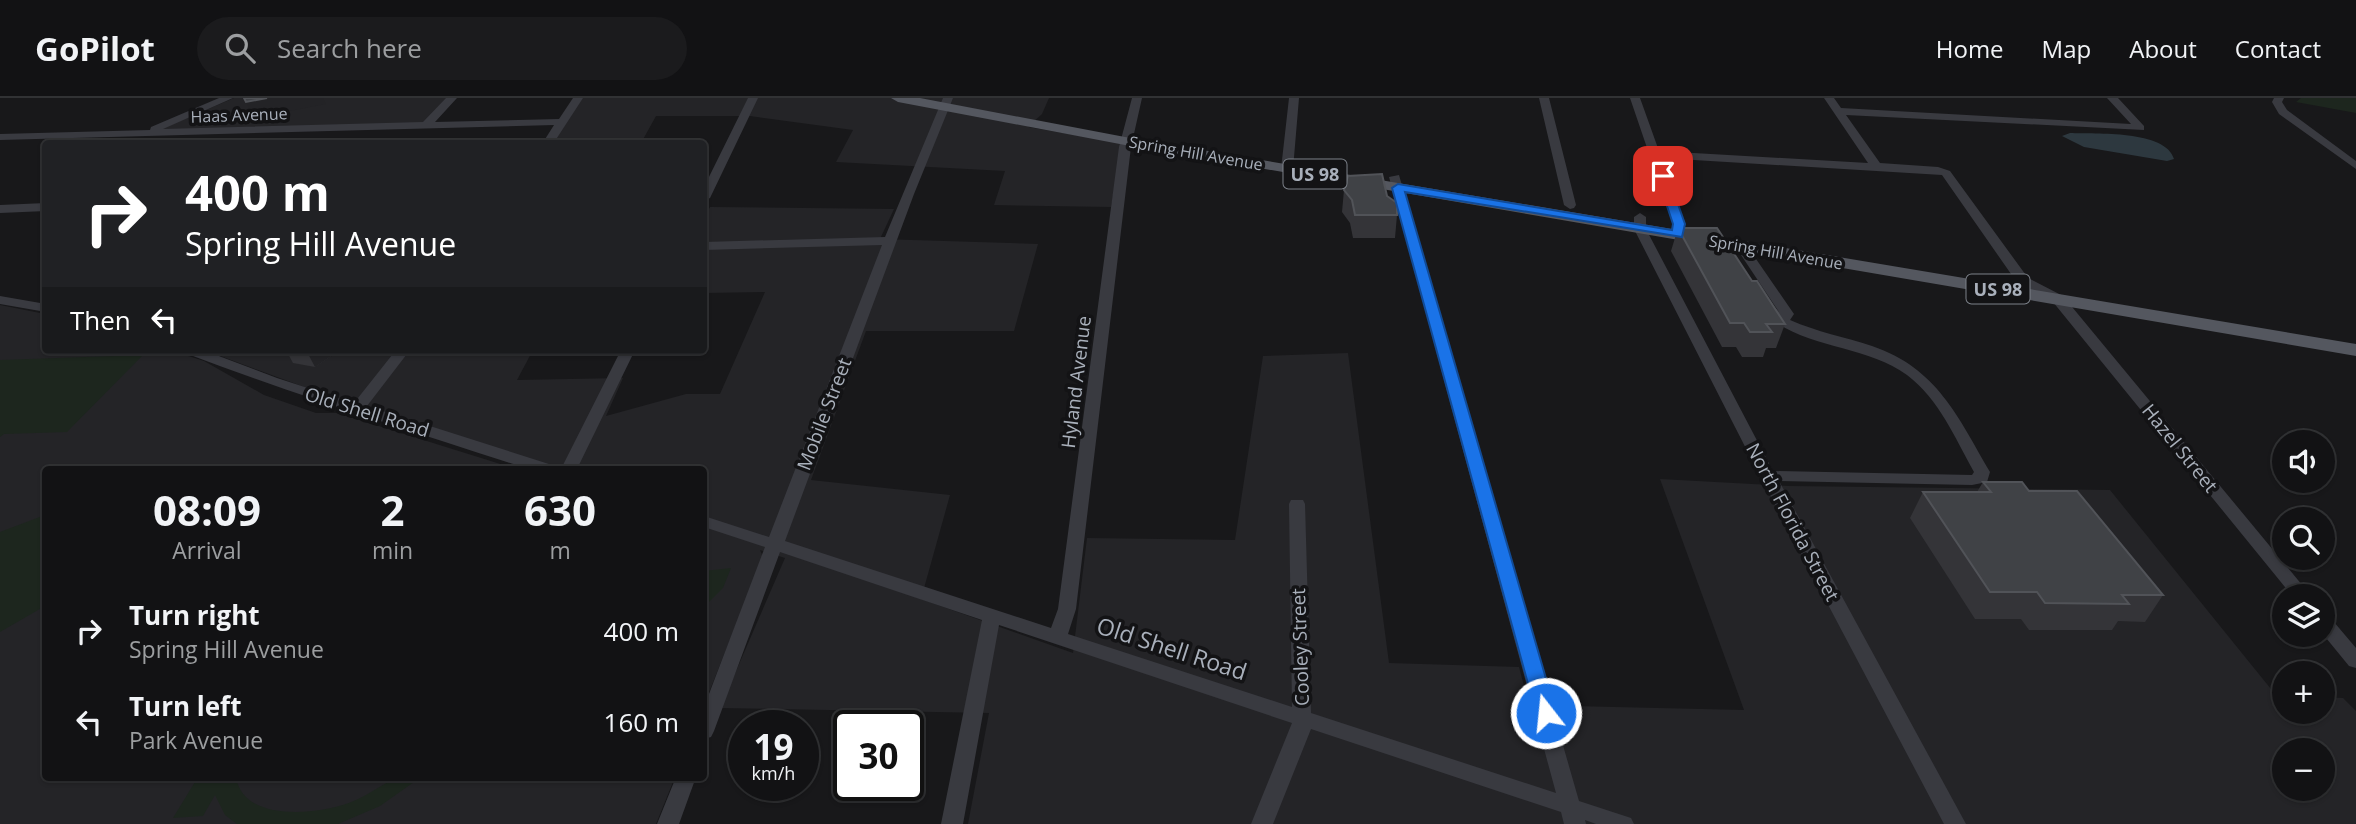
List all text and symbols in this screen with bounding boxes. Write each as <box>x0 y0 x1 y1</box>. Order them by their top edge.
search box <box>197 17 687 80</box>
text: GoPilot <box>35 26 155 71</box>
icon: search <box>221 29 259 67</box>
text: Search here <box>277 30 422 66</box>
text: Home <box>1936 32 2004 65</box>
text: Map <box>2042 32 2091 65</box>
text: About <box>2129 32 2197 65</box>
text: Contact <box>2235 32 2321 65</box>
street label: Haas Avenue <box>190 102 288 128</box>
street label: Spring Hill Avenue <box>1127 130 1265 176</box>
pin <box>1633 146 1693 206</box>
icon: arrive <box>1644 157 1682 195</box>
text: 400 m <box>185 159 330 225</box>
road number: US 98 <box>1284 160 1346 188</box>
icon: right <box>70 168 161 259</box>
text: Spring Hill Avenue <box>185 222 456 265</box>
street label: Spring Hill Avenue <box>1707 229 1845 275</box>
road number: US 98 <box>1966 274 2030 304</box>
icon: left <box>145 301 183 339</box>
text: Then <box>70 302 131 338</box>
street label: Hyland Avenue <box>1055 314 1097 450</box>
street label: Mobile Street <box>791 354 857 474</box>
street label: Old Shell Road <box>302 381 432 443</box>
street label: Hazel Street <box>2136 398 2224 498</box>
map controls <box>2272 430 2335 801</box>
button: sound <box>2272 430 2335 493</box>
street label: North Florida Street <box>1740 438 1846 606</box>
text: 08:09 <box>153 481 261 538</box>
text: 2 <box>380 481 405 538</box>
text: 630 <box>524 481 596 538</box>
button: search <box>2272 507 2335 570</box>
text: Arrival <box>172 534 242 566</box>
text: min <box>372 534 413 566</box>
text: m <box>549 534 571 566</box>
button: layers <box>2272 584 2335 647</box>
street label: Cooley Street <box>1285 587 1315 706</box>
text: Turn right <box>129 597 260 633</box>
street label: Old Shell Road <box>1093 609 1251 687</box>
icon: right <box>70 612 108 650</box>
text: 400 m <box>604 613 679 649</box>
text: Spring Hill Avenue <box>129 633 324 665</box>
button: + <box>2272 661 2335 724</box>
position arrow <box>1509 676 1583 750</box>
text: Turn left <box>129 688 241 724</box>
icon: left <box>70 703 108 741</box>
text: 160 m <box>604 704 679 740</box>
speed limit sign: 30 <box>833 710 924 801</box>
text: 19 <box>753 723 794 770</box>
text: Park Avenue <box>129 724 263 756</box>
button: − <box>2272 738 2335 801</box>
text: km/h <box>752 761 795 785</box>

